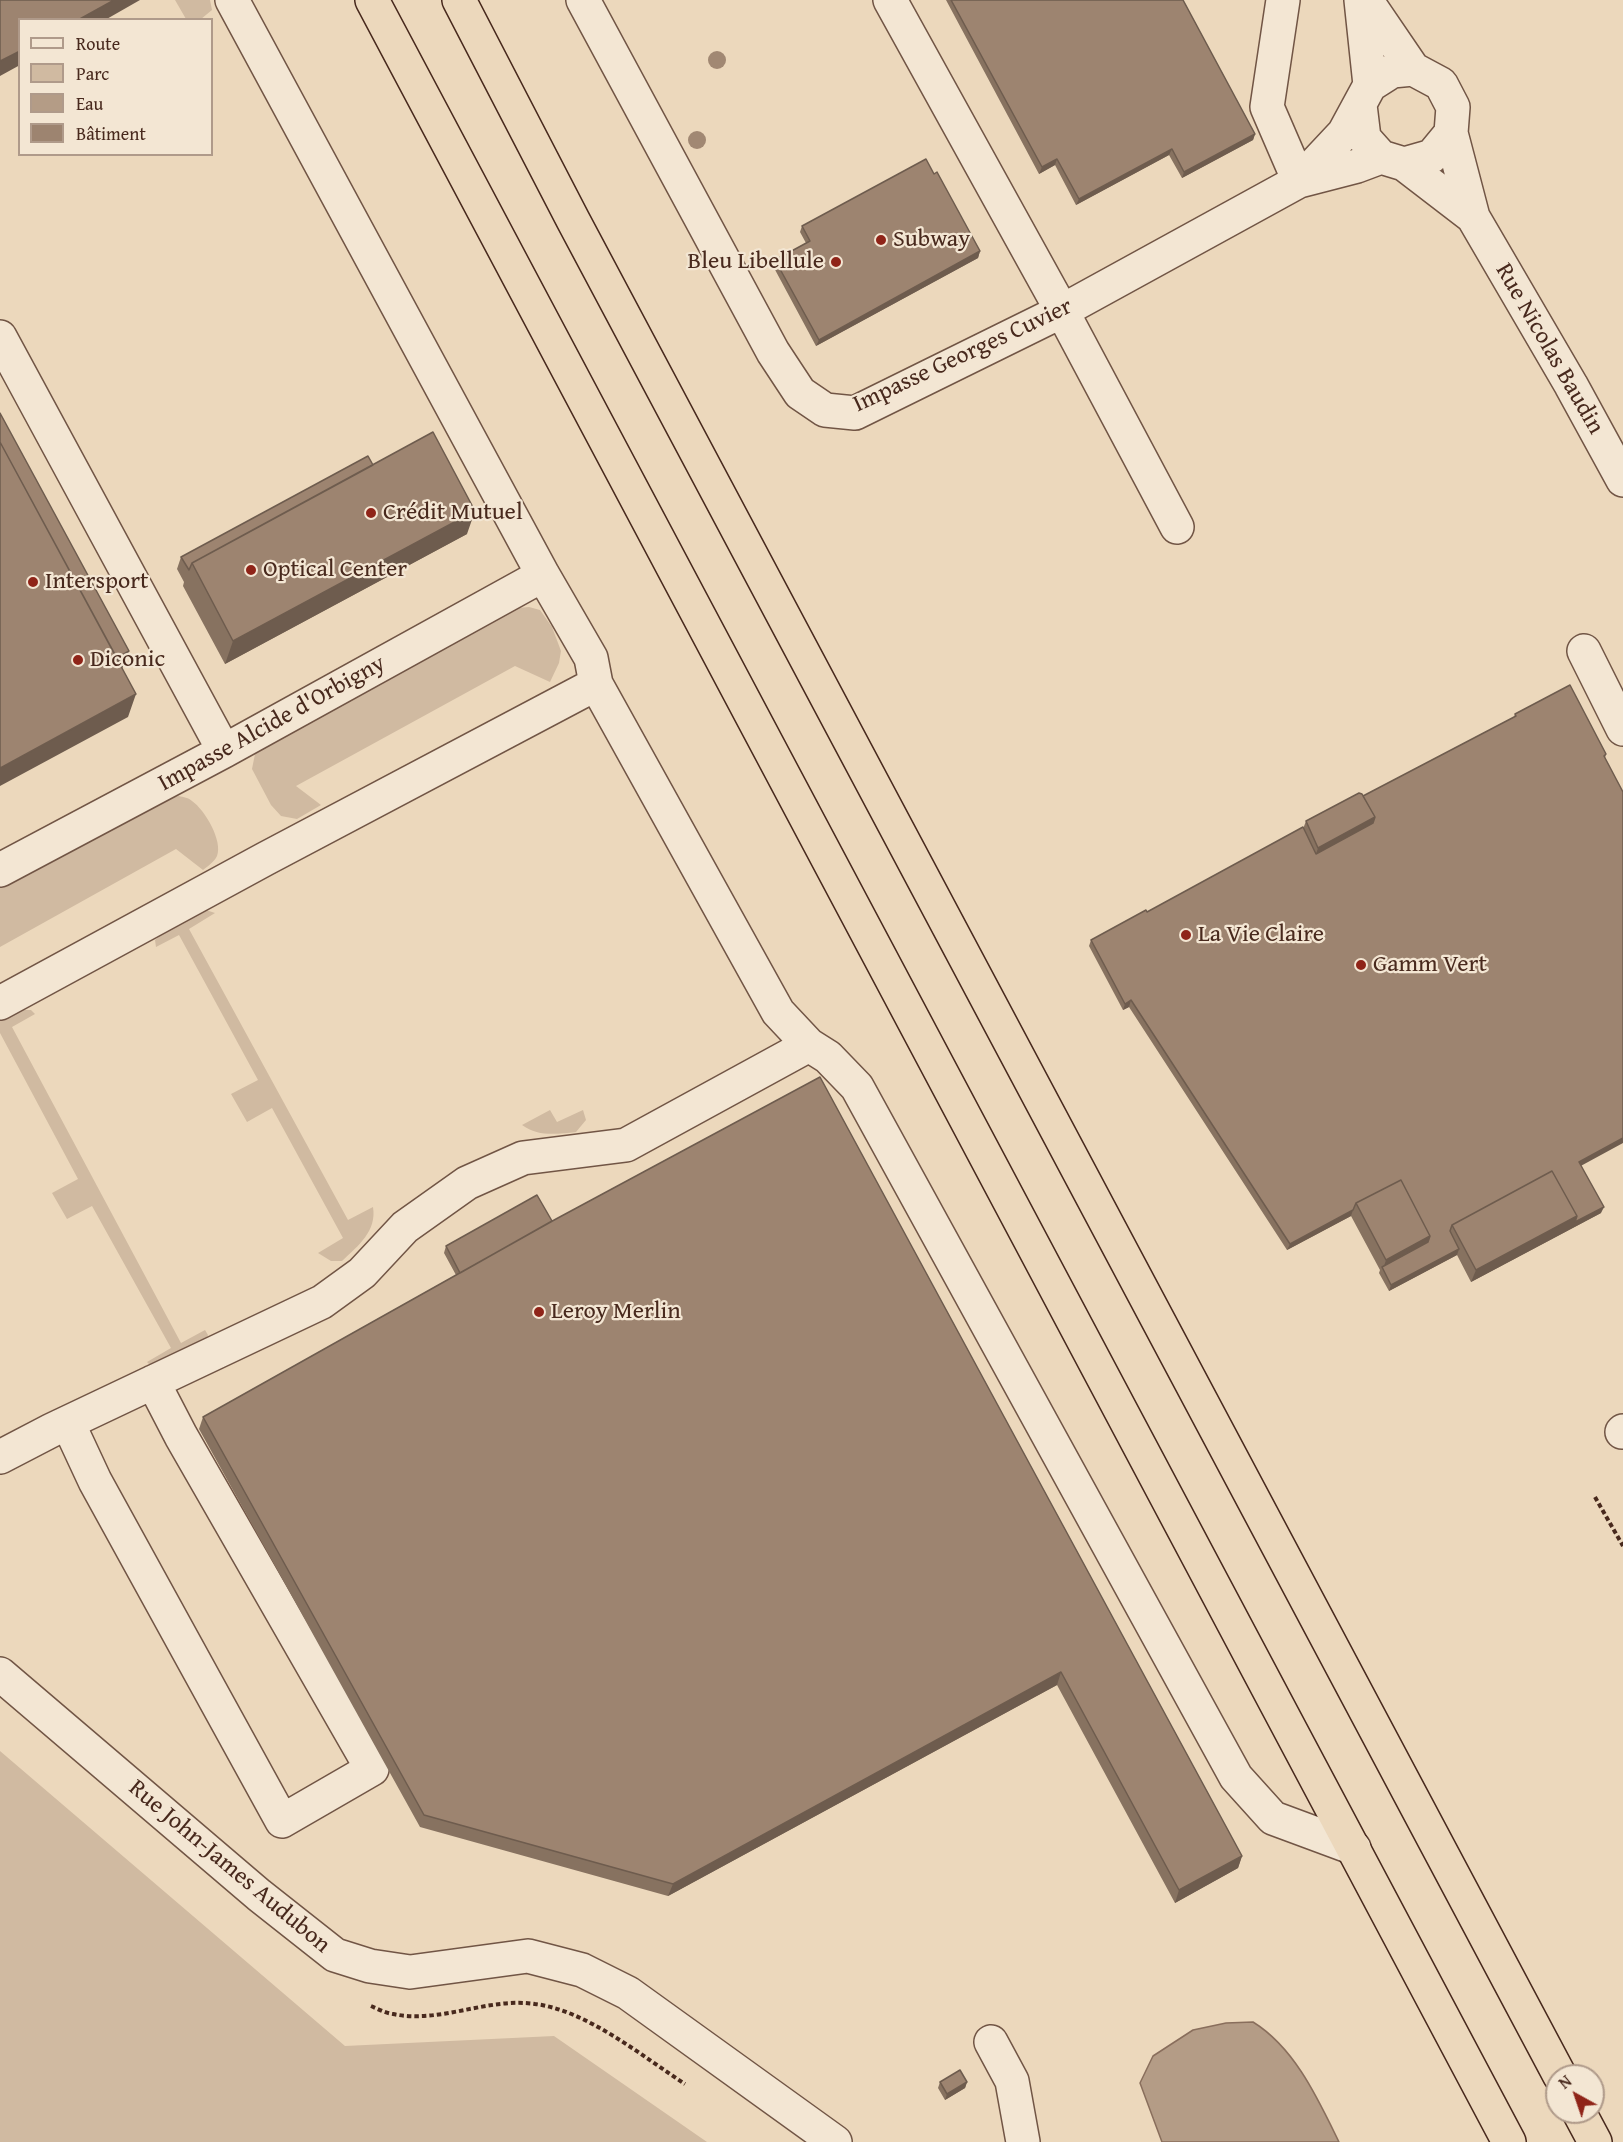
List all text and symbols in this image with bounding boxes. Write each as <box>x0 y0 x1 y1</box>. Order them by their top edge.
legend <box>18 18 213 156</box>
text: Route <box>76 30 120 57</box>
text: Parc <box>76 60 109 87</box>
text: Eau <box>76 90 103 117</box>
text: Bâtiment <box>76 120 146 147</box>
place label: Subway <box>893 226 970 254</box>
marker: Subway <box>874 233 888 247</box>
place label: Bleu Libellule <box>688 248 824 276</box>
marker: Bleu Libellule <box>829 255 843 269</box>
street label: Rue Nicolas Baudin <box>1488 258 1610 440</box>
street label: Impasse Georges Cuvier <box>849 293 1077 419</box>
place label: Crédit Mutuel <box>383 499 523 527</box>
marker: Crédit Mutuel <box>364 506 378 520</box>
place label: Optical Center <box>263 556 407 584</box>
marker: Optical Center <box>244 563 258 577</box>
place label: Intersport <box>45 568 149 596</box>
marker: Intersport <box>26 575 40 589</box>
place label: Diconic <box>90 646 165 674</box>
street label: Impasse Alcide d'Orbigny <box>154 650 390 798</box>
marker: Diconic <box>71 653 85 667</box>
place label: La Vie Claire <box>1198 921 1324 949</box>
marker: La Vie Claire <box>1179 928 1193 942</box>
place label: Gamm Vert <box>1373 951 1487 979</box>
marker: Gamm Vert <box>1354 958 1368 972</box>
place label: Leroy Merlin <box>551 1298 681 1326</box>
marker: Leroy Merlin <box>532 1305 546 1319</box>
street label: Rue John-James Audubon <box>122 1774 336 1960</box>
north arrow <box>1545 2064 1605 2124</box>
text: N <box>1553 2069 1577 2094</box>

